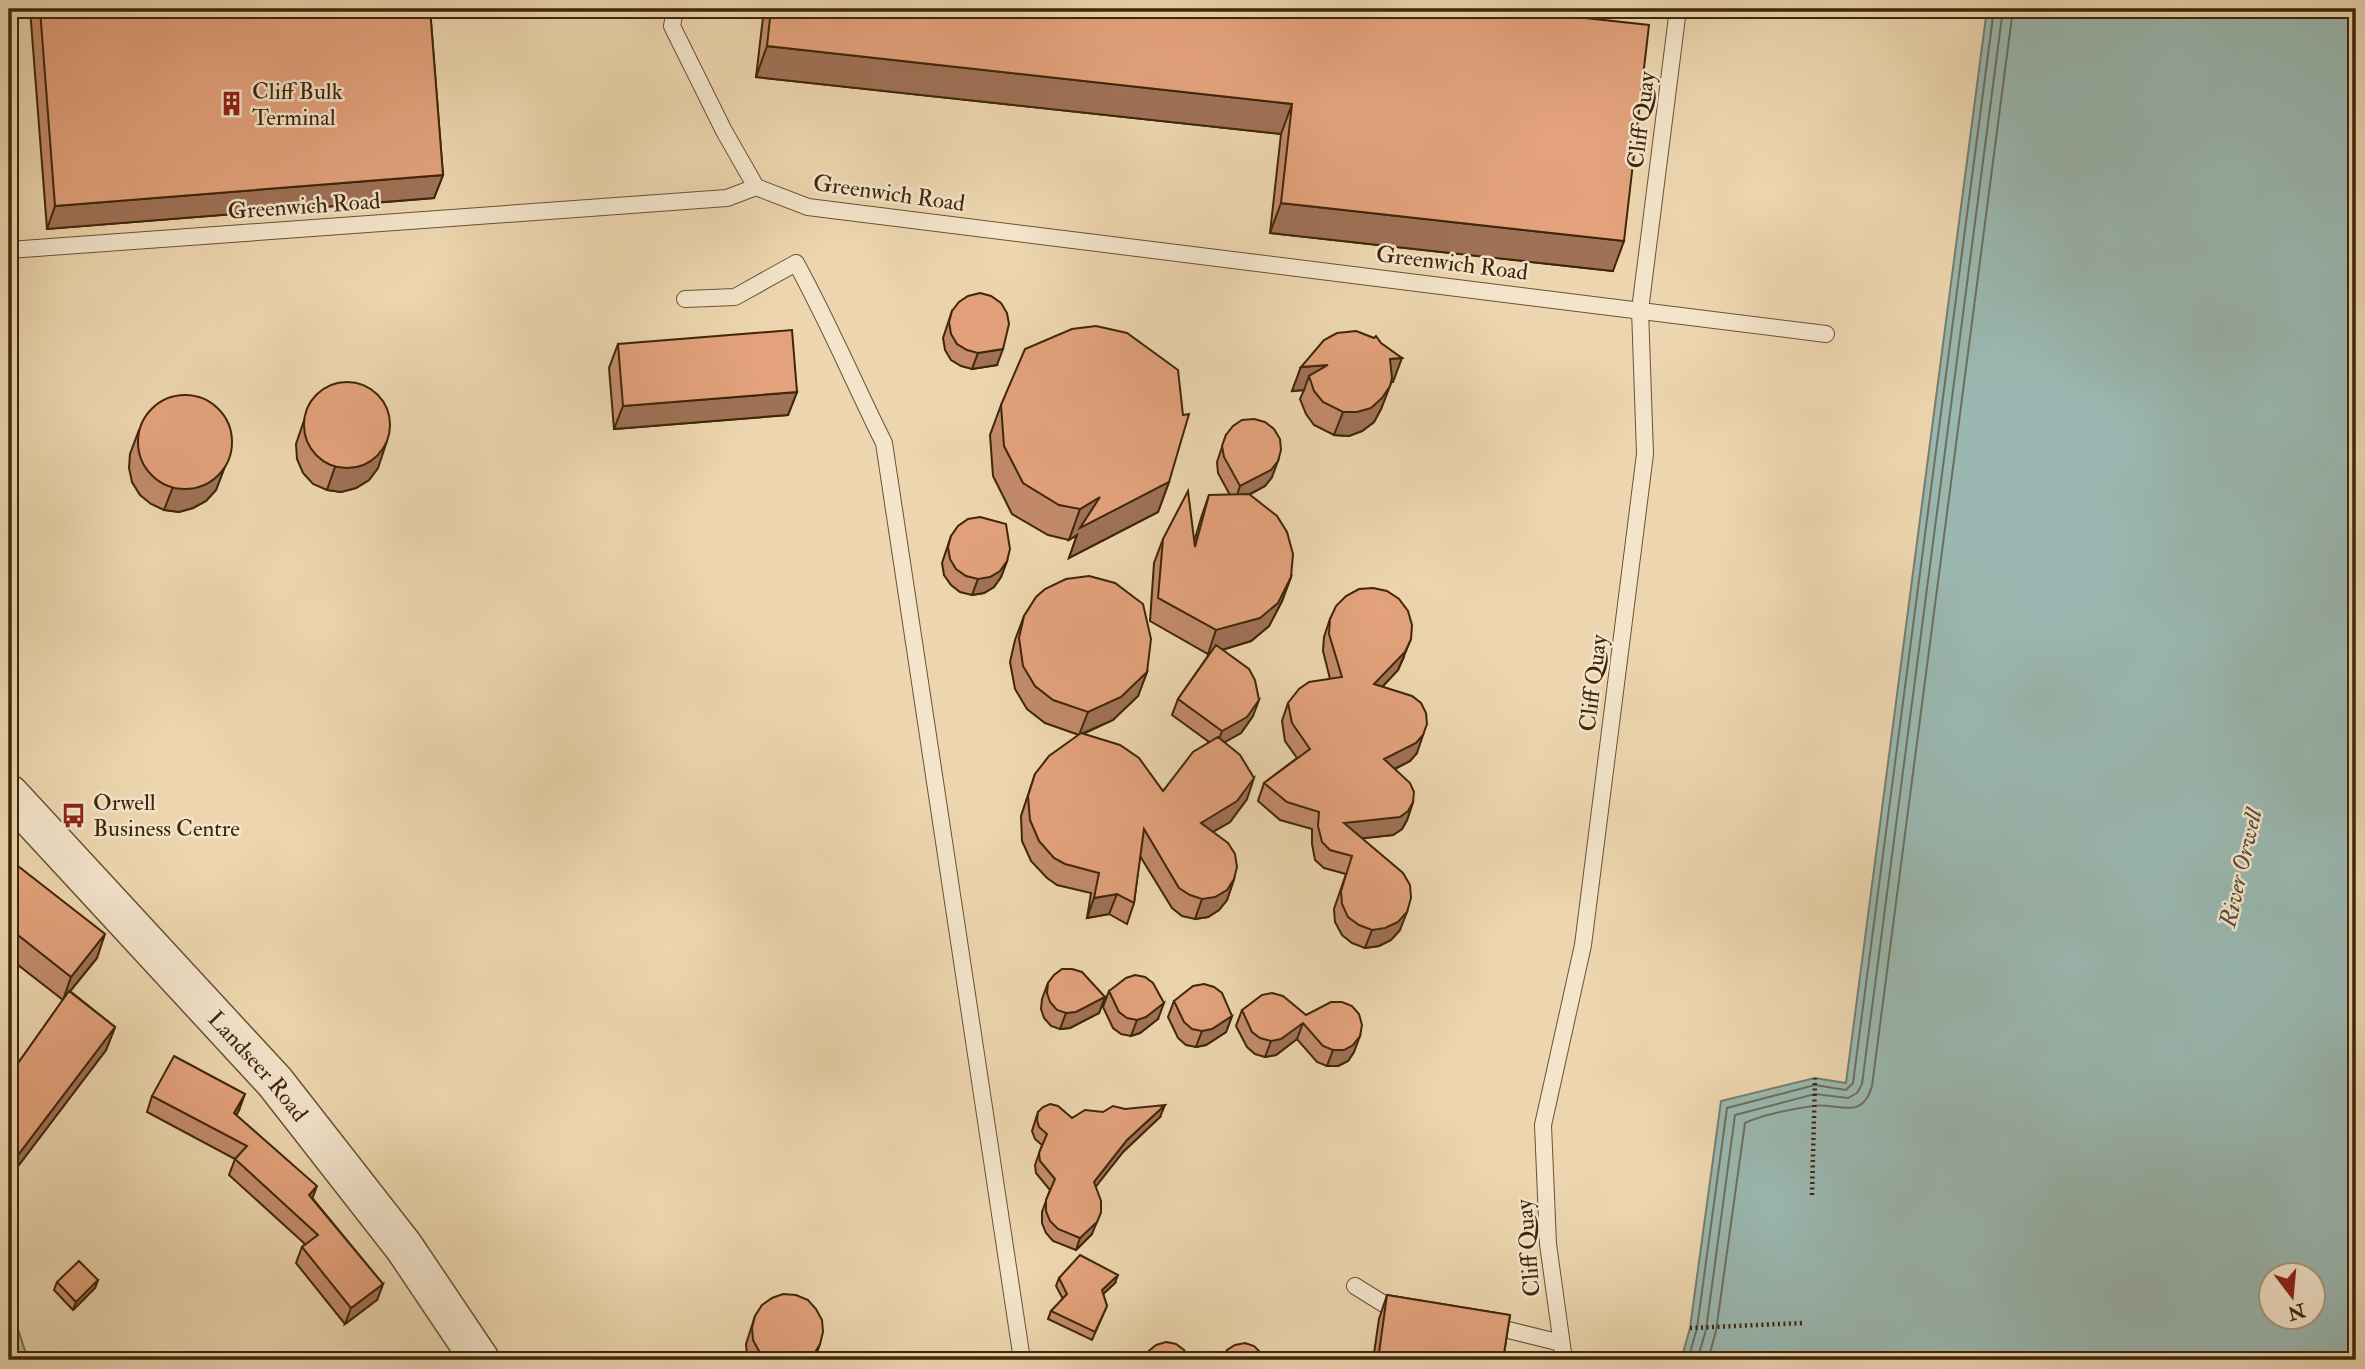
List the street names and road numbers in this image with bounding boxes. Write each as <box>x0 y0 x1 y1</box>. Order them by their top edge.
street label: Cliff Quay <box>1621 69 1661 170</box>
street label: Greenwich Road <box>811 168 967 218</box>
street label: Greenwich Road <box>227 186 381 226</box>
street label: Greenwich Road <box>1374 239 1530 287</box>
street label: Cliff Quay <box>1573 632 1613 733</box>
street label: Landseer Road <box>202 1005 315 1127</box>
street label: Cliff Quay <box>1509 1197 1547 1298</box>

